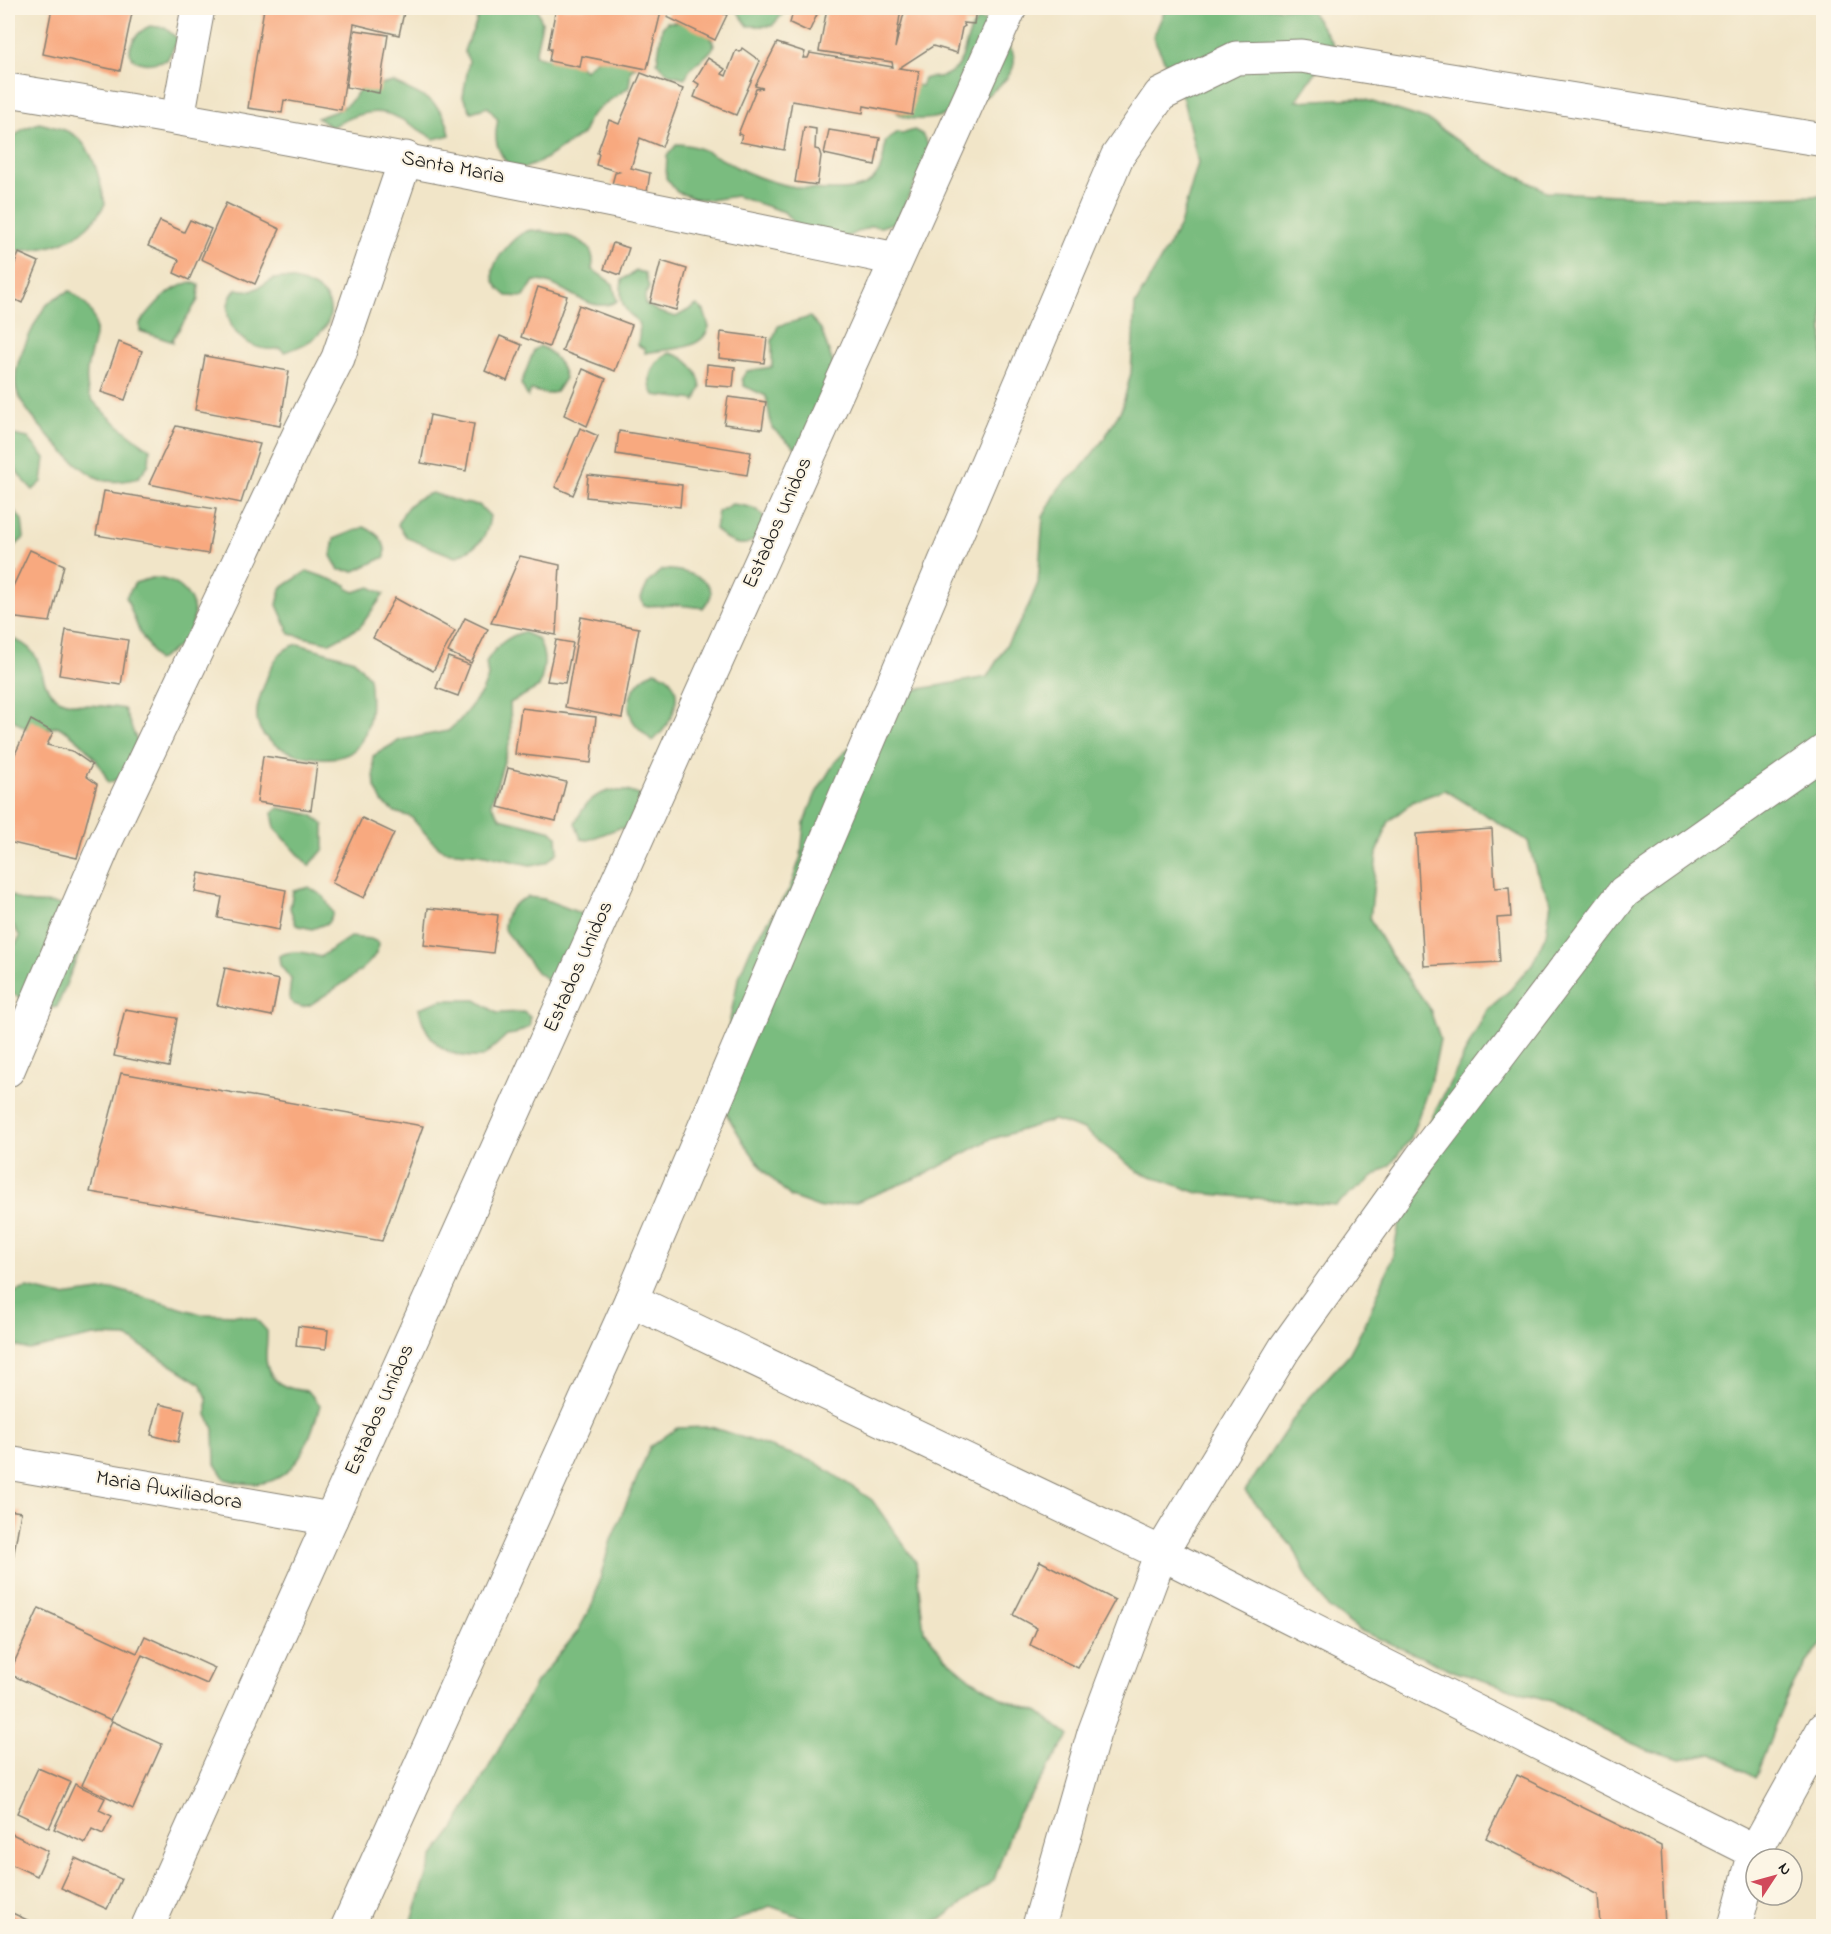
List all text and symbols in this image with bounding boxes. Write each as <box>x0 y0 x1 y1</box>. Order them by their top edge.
street label: Santa Maria <box>399 143 507 193</box>
street label: Estados Unidos <box>736 452 820 594</box>
street label: Estados Unidos <box>537 896 621 1038</box>
street label: Estados Unidos <box>338 1339 422 1481</box>
street label: Maria Auxiliadora <box>93 1463 245 1519</box>
north arrow <box>1744 1847 1804 1907</box>
text: N <box>1772 1858 1798 1881</box>

